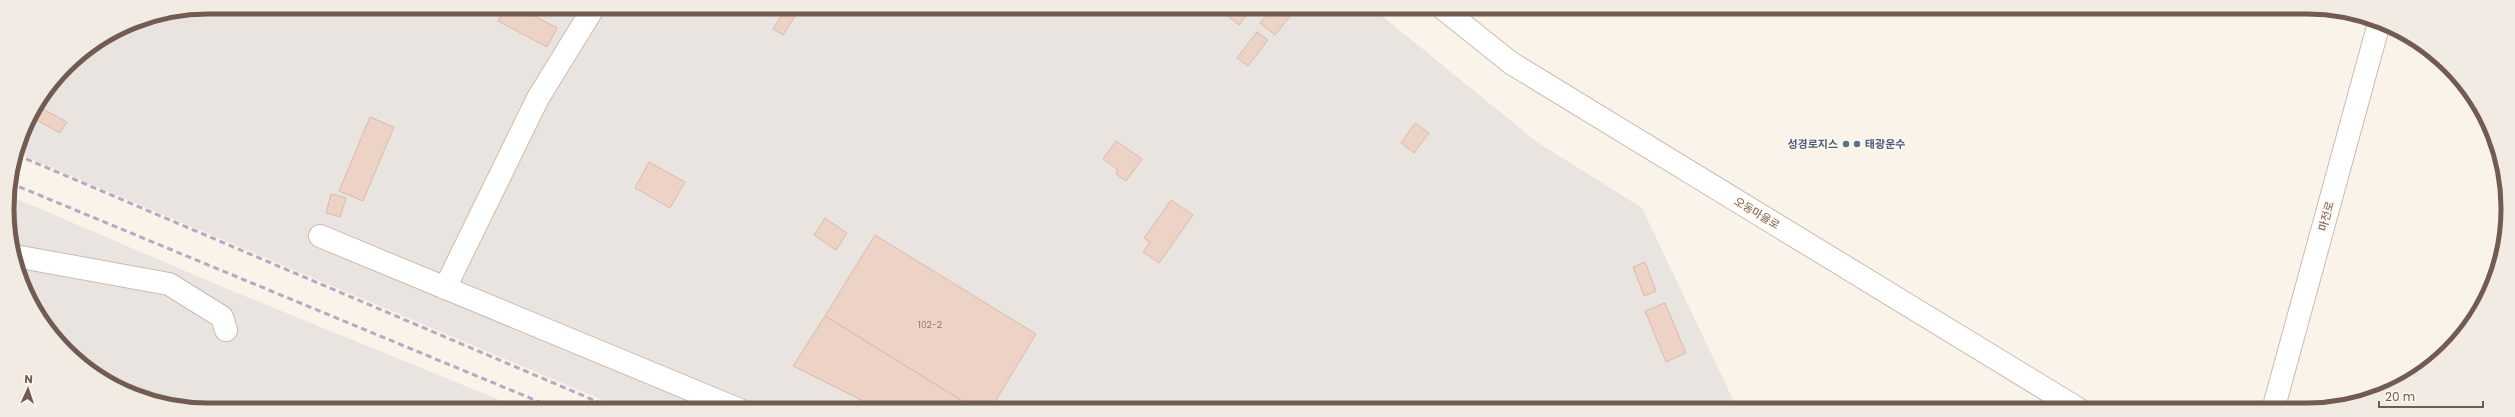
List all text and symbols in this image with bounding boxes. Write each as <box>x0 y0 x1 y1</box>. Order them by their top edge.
place label: 성경로지스 <box>1787 136 1838 152</box>
place label: 태광운수 <box>1865 136 1905 152</box>
marker: 성경로지스 <box>1841 139 1851 149</box>
marker: 태광운수 <box>1852 139 1862 149</box>
street label: 오동마을로 <box>1731 193 1783 233</box>
street label: 마전로 <box>2314 199 2338 233</box>
house number: 102-2 <box>918 319 942 331</box>
north arrow <box>8 369 48 409</box>
text: N <box>24 371 33 387</box>
scale bar <box>2379 383 2483 409</box>
text: 20 m <box>2385 388 2415 405</box>

